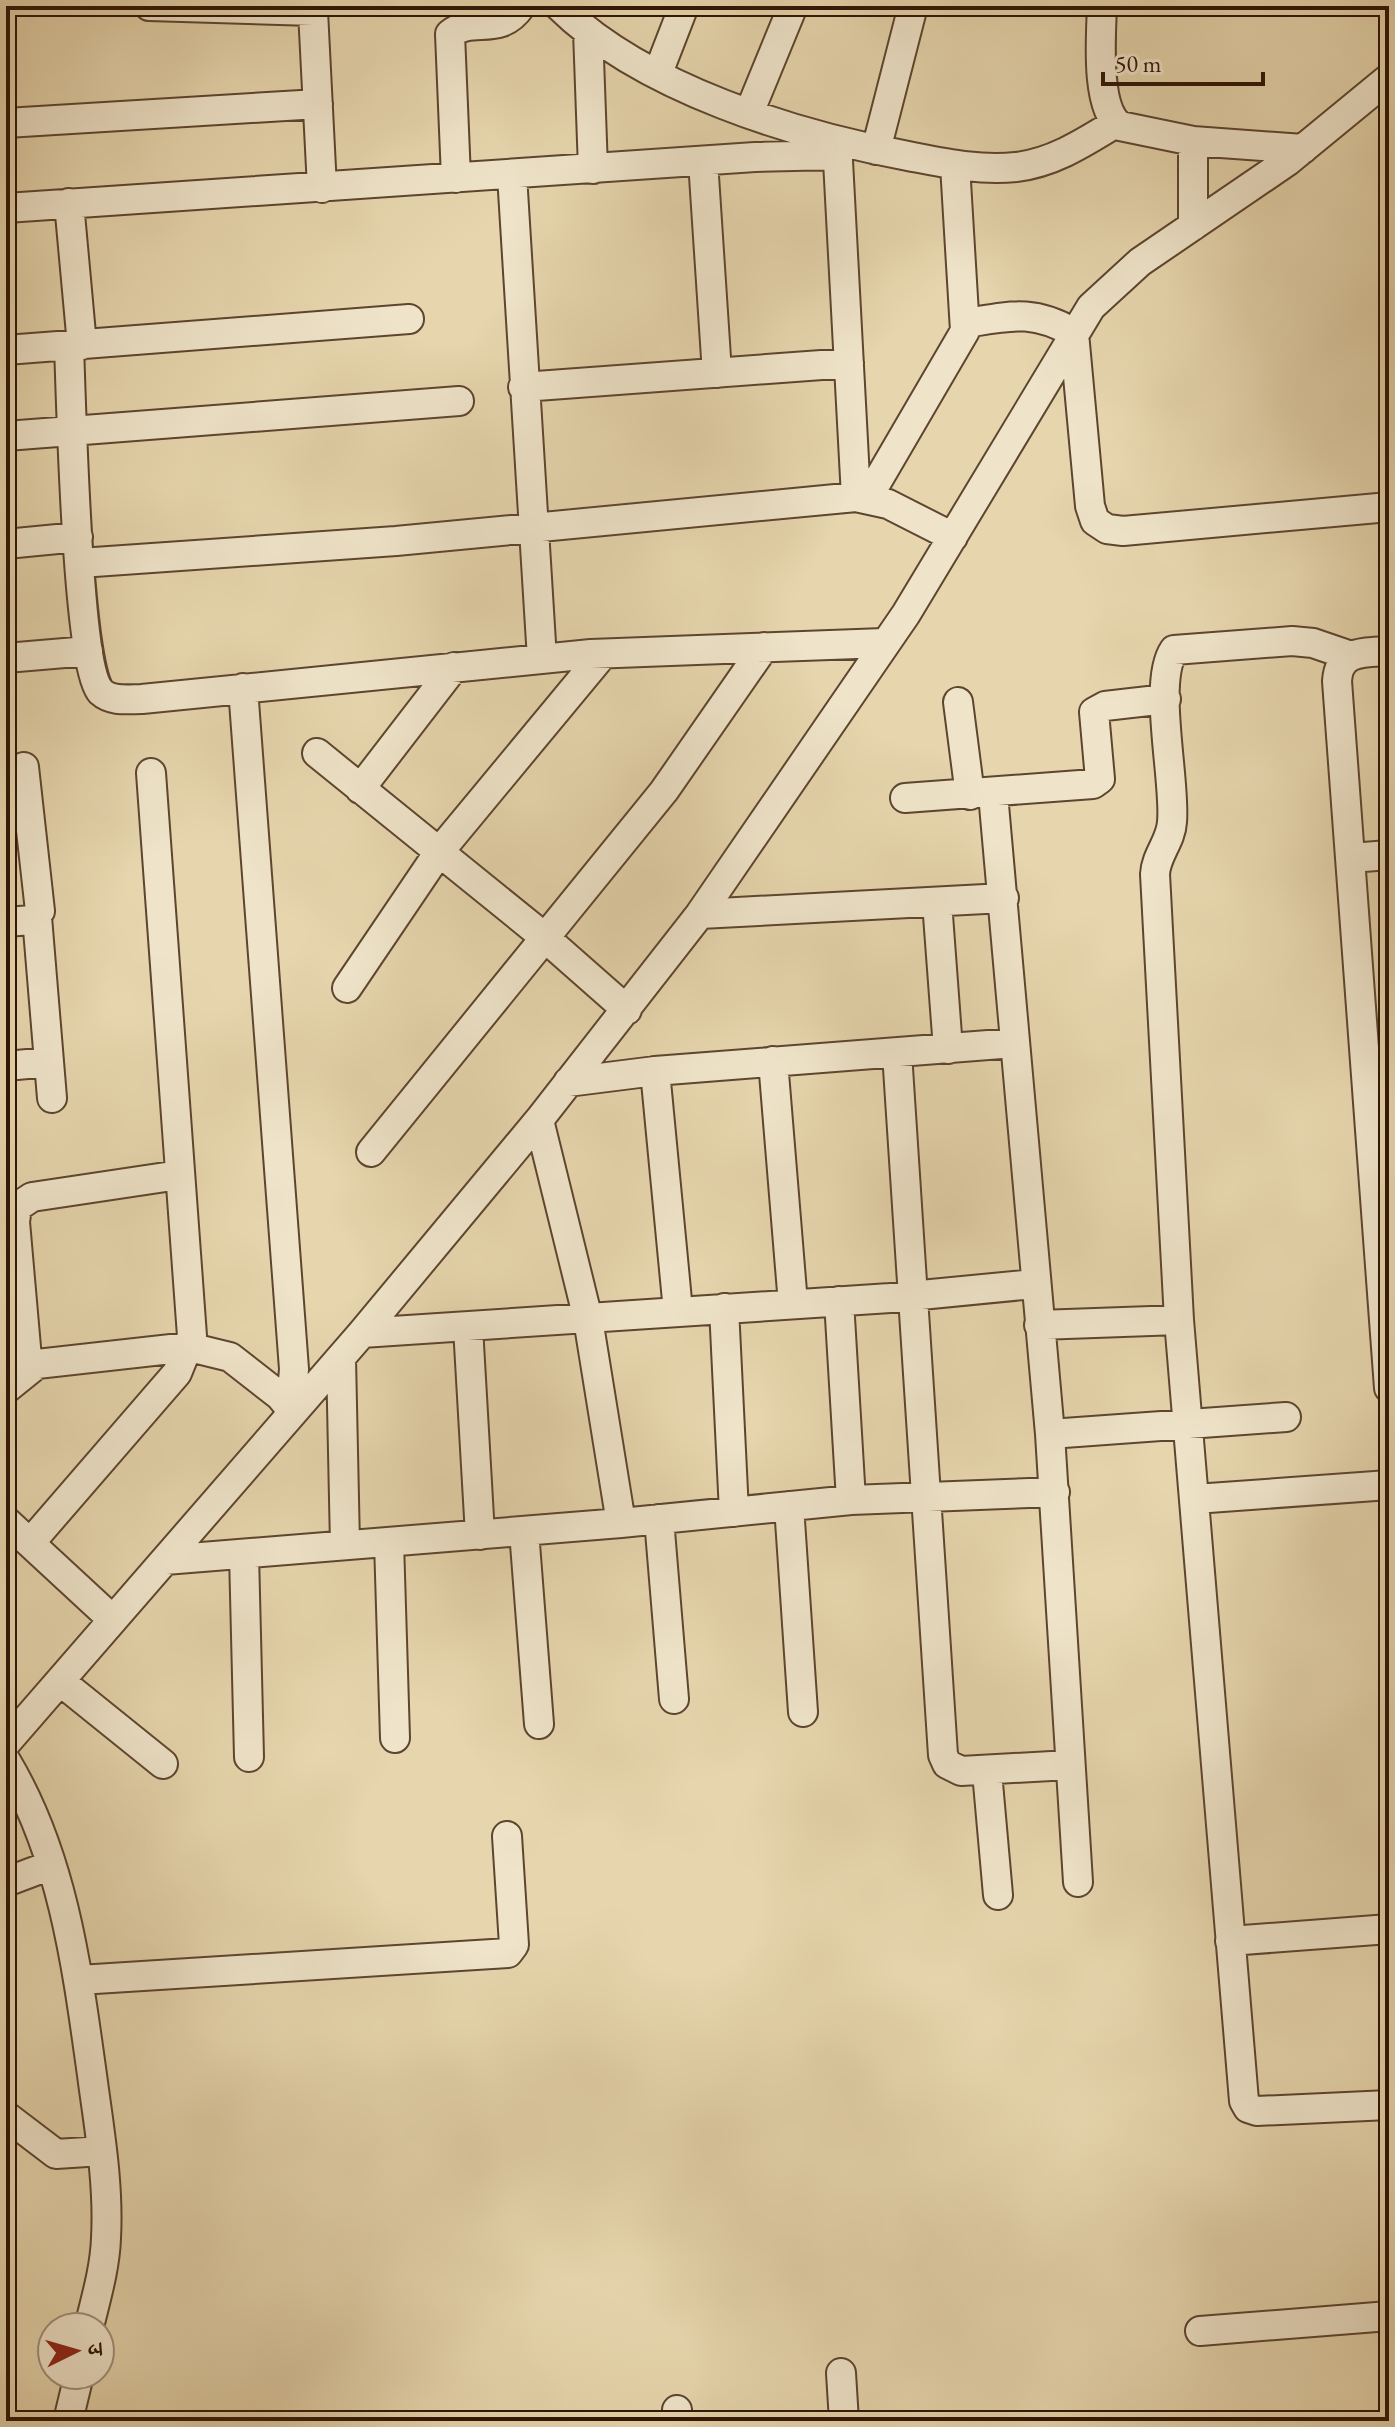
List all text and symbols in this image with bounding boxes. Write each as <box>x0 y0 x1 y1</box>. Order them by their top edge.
scale bar <box>1103 36 1263 86</box>
text: 50 m <box>1115 48 1162 79</box>
north arrow <box>36 2311 116 2391</box>
text: उ <box>80 2340 111 2358</box>

